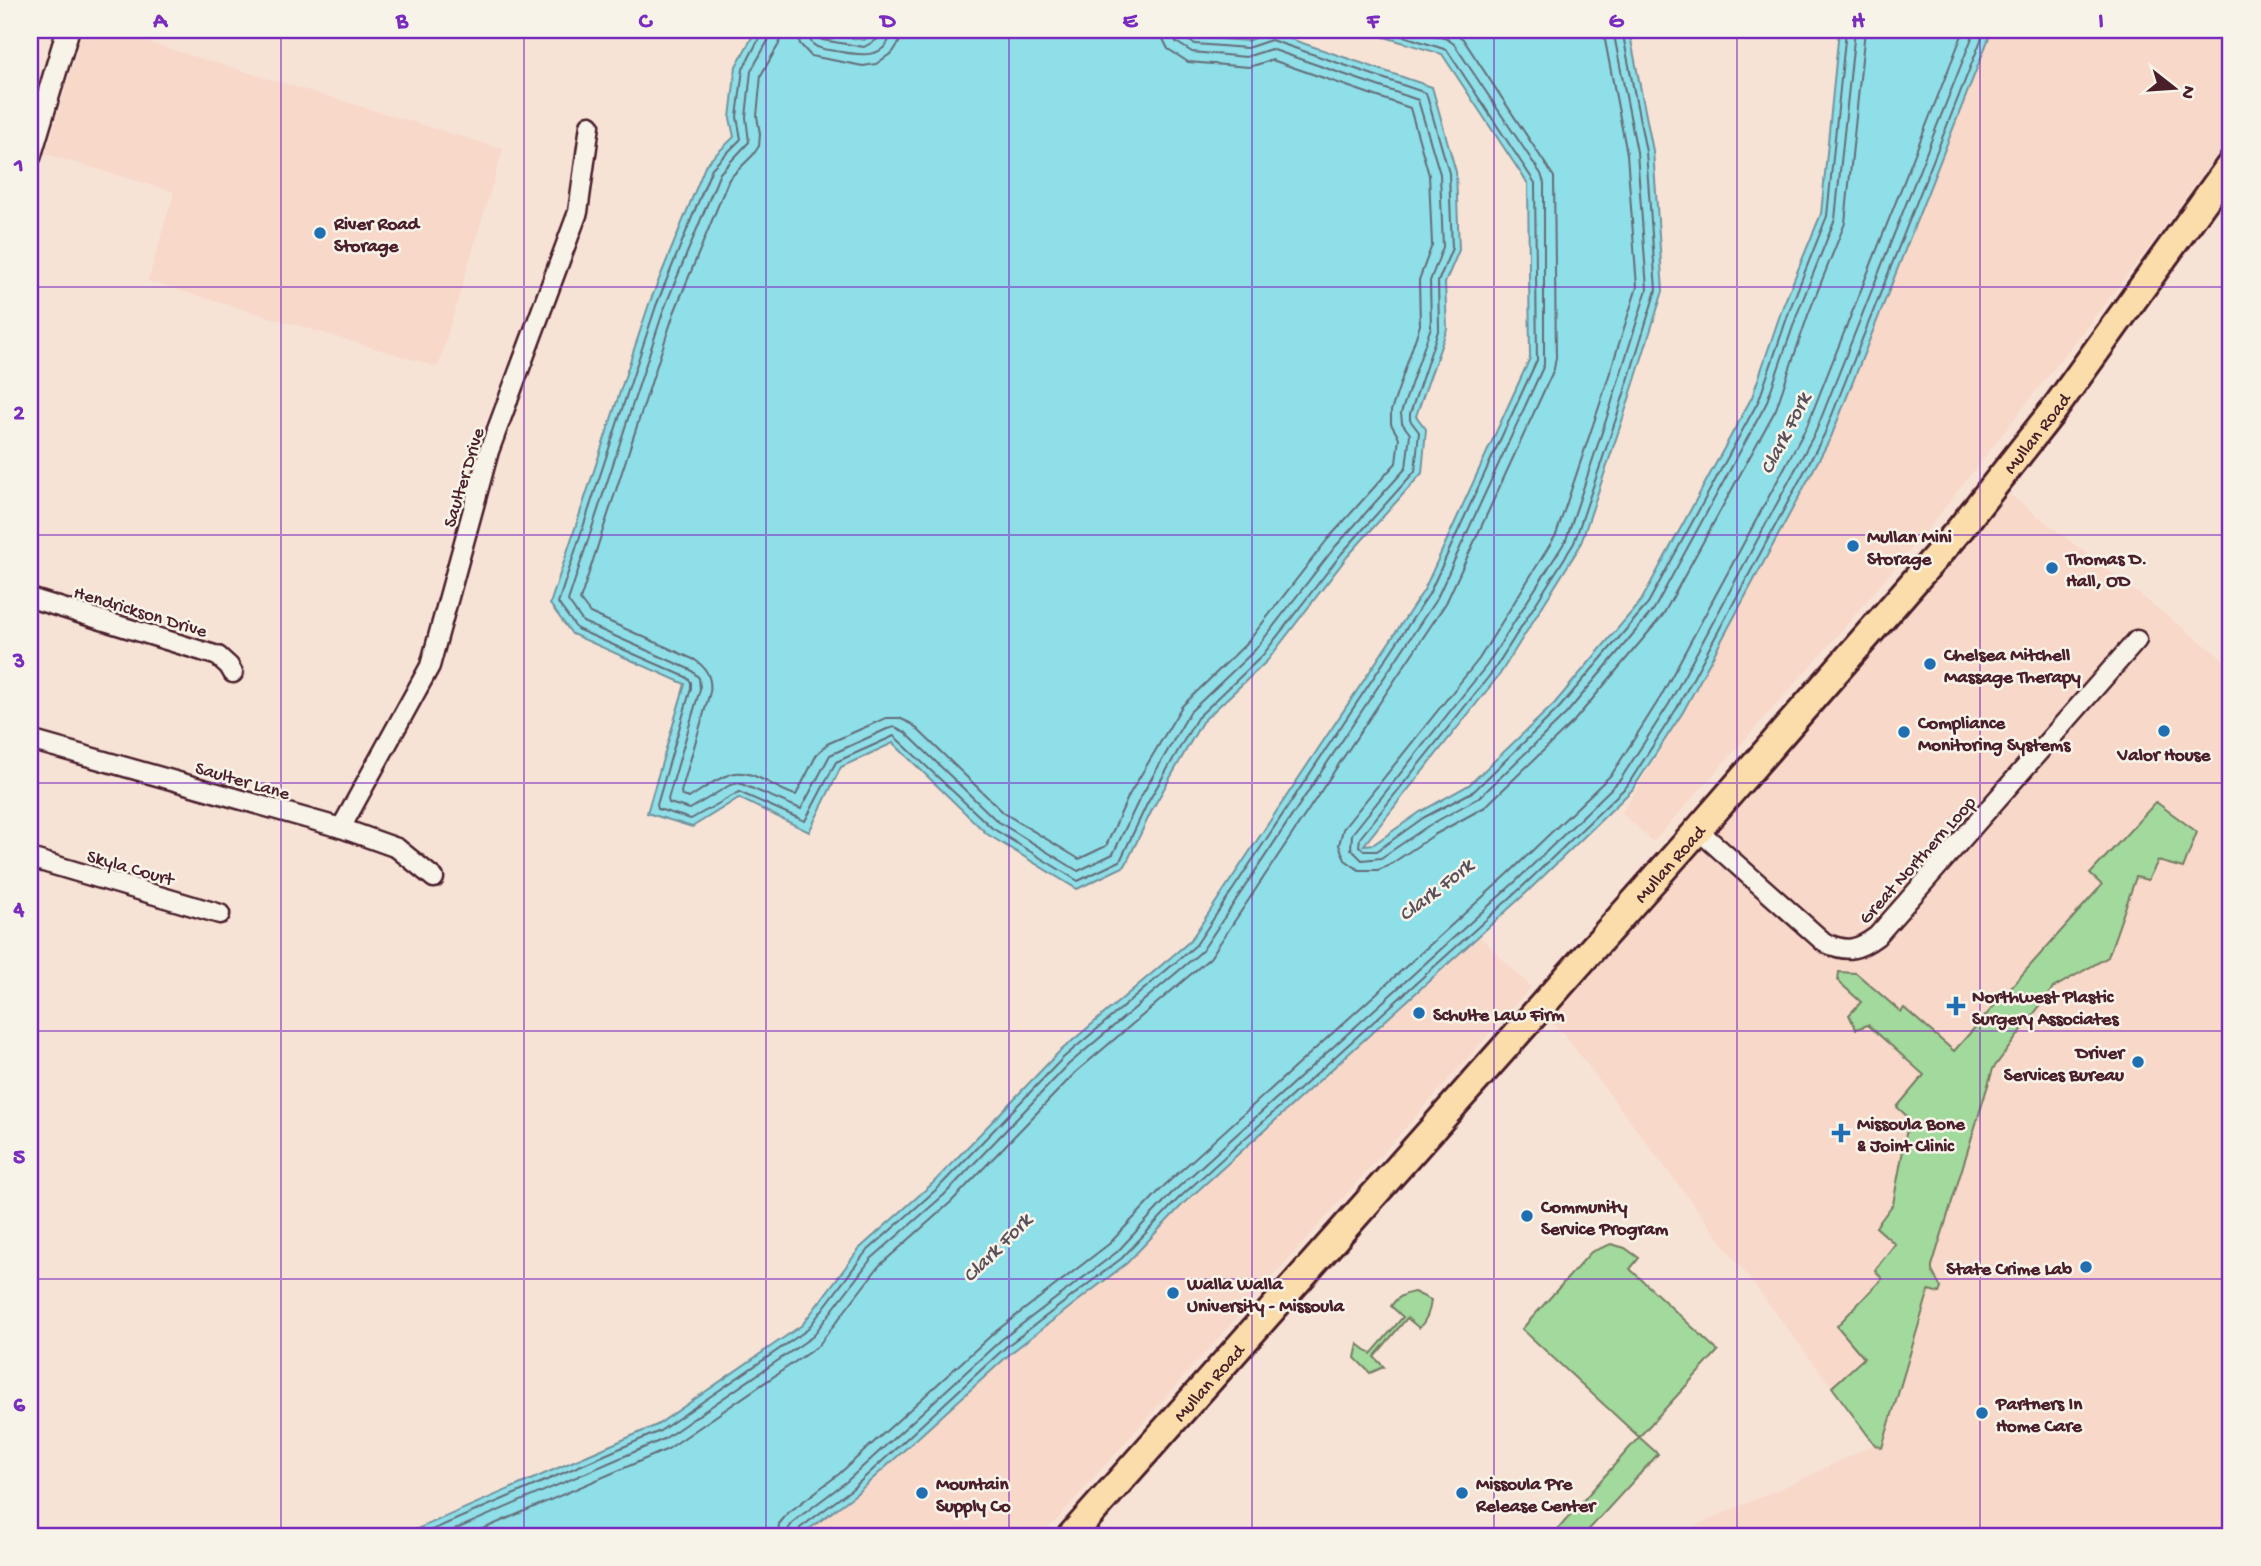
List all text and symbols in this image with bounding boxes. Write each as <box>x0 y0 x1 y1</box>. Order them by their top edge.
text: A <box>152 9 168 36</box>
text: B <box>395 9 409 36</box>
text: C <box>639 9 654 36</box>
text: D <box>879 9 897 36</box>
text: E <box>1123 9 1139 36</box>
text: F <box>1366 9 1381 36</box>
text: G <box>1609 9 1625 36</box>
text: H <box>1851 9 1865 36</box>
text: I <box>2098 9 2104 36</box>
north arrow <box>2138 52 2208 122</box>
text: N <box>2174 83 2200 101</box>
text: 1 <box>13 153 24 180</box>
place label: River Road Storage <box>333 214 421 259</box>
marker: River Road Storage <box>312 225 328 241</box>
water label: Clark Fork <box>1756 387 1819 479</box>
street label: Mullan Road <box>2000 388 2078 480</box>
text: 2 <box>13 401 25 428</box>
street label: Saulter Drive <box>439 425 491 530</box>
place label: Mullan Mini Storage <box>1867 527 1952 572</box>
marker: Mullan Mini Storage <box>1845 538 1861 554</box>
place label: Thomas D. Hall, OD <box>2064 549 2147 594</box>
marker: Thomas D. Hall, OD <box>2044 560 2060 576</box>
street label: Hendrickson Drive <box>70 582 210 645</box>
place label: Chelsea Mitchell Massage Therapy <box>1943 645 2081 690</box>
text: 3 <box>12 649 25 676</box>
marker: Chelsea Mitchell Massage Therapy <box>1922 656 1938 672</box>
place label: Compliance Monitoring Systems <box>1917 713 2071 758</box>
marker: Valor House <box>2156 723 2172 739</box>
marker: Compliance Monitoring Systems <box>1896 724 1912 740</box>
place label: Valor House <box>2117 745 2212 768</box>
street label: Saulter Lane <box>192 758 292 807</box>
street label: Great Northern Loop <box>1855 792 1983 930</box>
street label: Mullan Road <box>1631 820 1713 909</box>
street label: Skyla Court <box>84 846 178 893</box>
water label: Clark Fork <box>1395 853 1482 929</box>
text: 4 <box>13 897 25 924</box>
place label: Northwest Plastic Surgery Associates <box>1972 987 2119 1032</box>
marker: Northwest Plastic Surgery Associates <box>1946 996 1966 1016</box>
marker: Schulte Law Firm <box>1411 1005 1427 1021</box>
place label: Schulte Law Firm <box>1433 1005 1565 1028</box>
place label: Driver Services Bureau <box>2004 1043 2126 1088</box>
marker: Driver Services Bureau <box>2130 1054 2146 1070</box>
place label: Missoula Bone & Joint Clinic <box>1857 1114 1966 1159</box>
marker: Missoula Bone & Joint Clinic <box>1831 1123 1851 1143</box>
text: 5 <box>13 1145 25 1172</box>
place label: Community Service Program <box>1540 1197 1669 1242</box>
water label: Clark Fork <box>959 1208 1040 1289</box>
marker: Community Service Program <box>1519 1208 1535 1224</box>
place label: State Crime Lab <box>1946 1259 2072 1282</box>
marker: State Crime Lab <box>2078 1259 2094 1275</box>
place label: Walla Walla University - Missoula <box>1186 1274 1345 1319</box>
marker: Walla Walla University - Missoula <box>1165 1285 1181 1301</box>
street label: Mullan Road <box>1170 1339 1252 1428</box>
text: 6 <box>13 1393 26 1420</box>
place label: Partners In Home Care <box>1995 1394 2083 1439</box>
marker: Partners In Home Care <box>1974 1405 1990 1421</box>
place label: Mountain Supply Co <box>936 1474 1011 1519</box>
place label: Missoula Pre Release Center <box>1475 1474 1597 1519</box>
marker: Mountain Supply Co <box>914 1485 930 1501</box>
marker: Missoula Pre Release Center <box>1454 1485 1470 1501</box>

